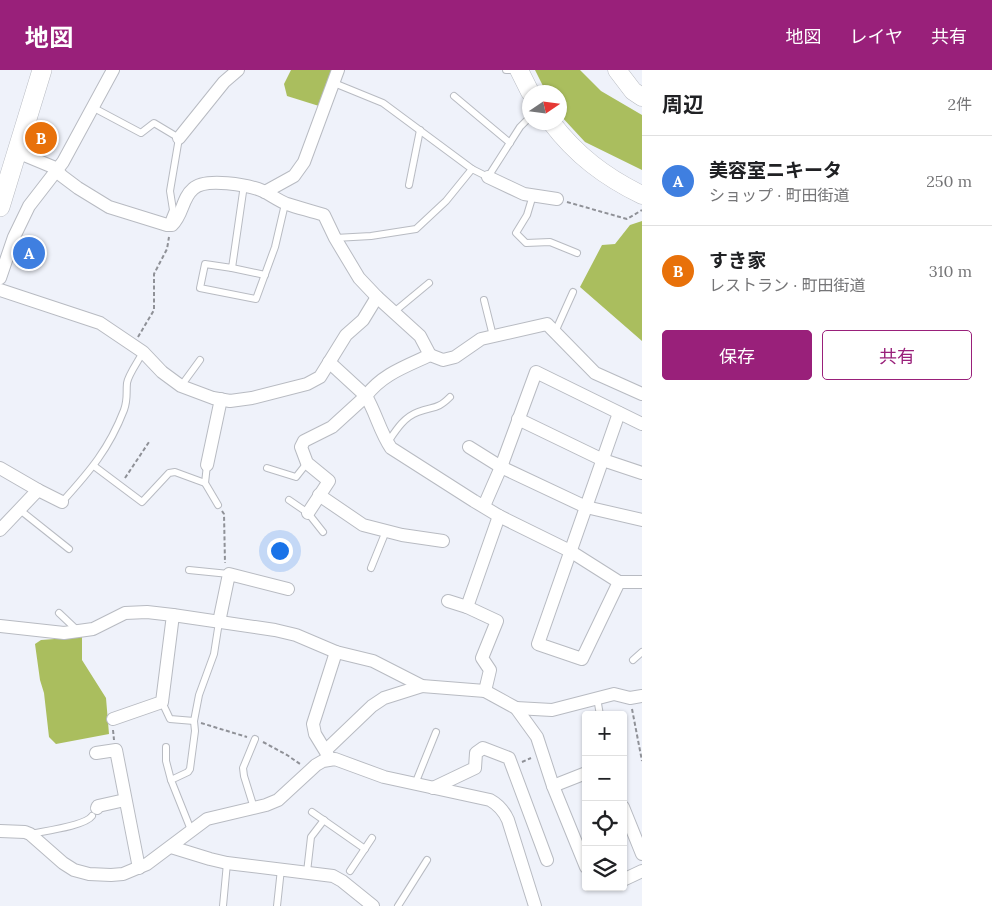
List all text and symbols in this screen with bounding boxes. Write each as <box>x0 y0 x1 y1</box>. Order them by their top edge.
text: 地図 <box>25 22 73 53</box>
text: 地図 <box>786 25 822 48</box>
text: レイヤ <box>850 25 903 48</box>
text: 共有 <box>931 25 967 48</box>
north arrow <box>522 85 567 130</box>
text: 周辺 <box>662 91 704 118</box>
text: 2件 <box>947 94 972 114</box>
pin: B <box>25 119 57 157</box>
text: 美容室ニキータ <box>709 158 842 182</box>
text: A <box>673 171 683 191</box>
text: 250 m <box>926 171 972 191</box>
text: ショップ · 町田街道 <box>709 185 849 205</box>
pin: A <box>13 234 45 272</box>
text: すき家 <box>709 248 766 272</box>
text: B <box>673 261 683 281</box>
text: 310 m <box>929 261 972 281</box>
text: レストラン · 町田街道 <box>709 275 865 295</box>
button: 保存 <box>662 330 812 380</box>
button: 共有 <box>822 330 972 380</box>
your location <box>267 538 293 564</box>
map controls <box>582 711 627 891</box>
button: + <box>582 711 627 756</box>
button: − <box>582 756 627 801</box>
button: locate <box>582 801 627 846</box>
button: layers <box>582 846 627 891</box>

